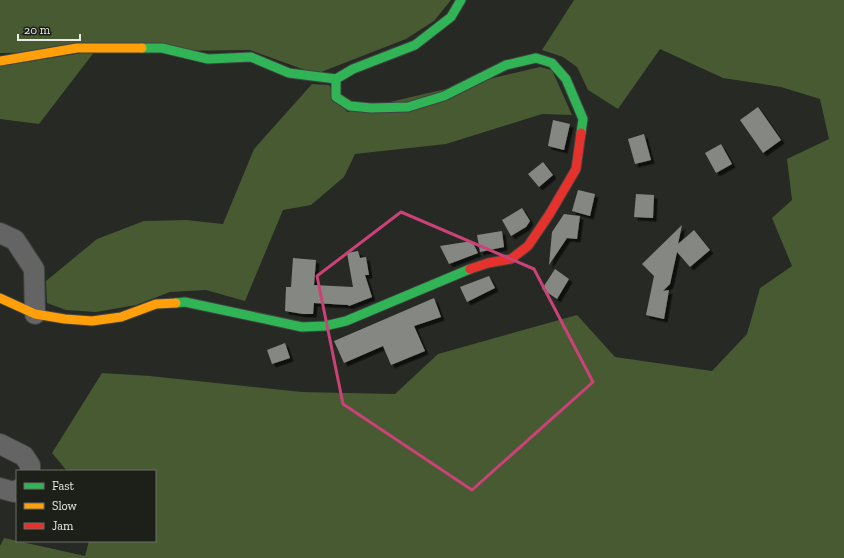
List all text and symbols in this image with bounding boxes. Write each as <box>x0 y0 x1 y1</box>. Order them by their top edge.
scale bar <box>18 16 80 42</box>
text: 20 m <box>24 23 51 37</box>
legend <box>16 470 156 542</box>
text: Fast <box>52 479 75 493</box>
text: Slow <box>52 499 78 513</box>
text: Jam <box>52 519 74 533</box>

